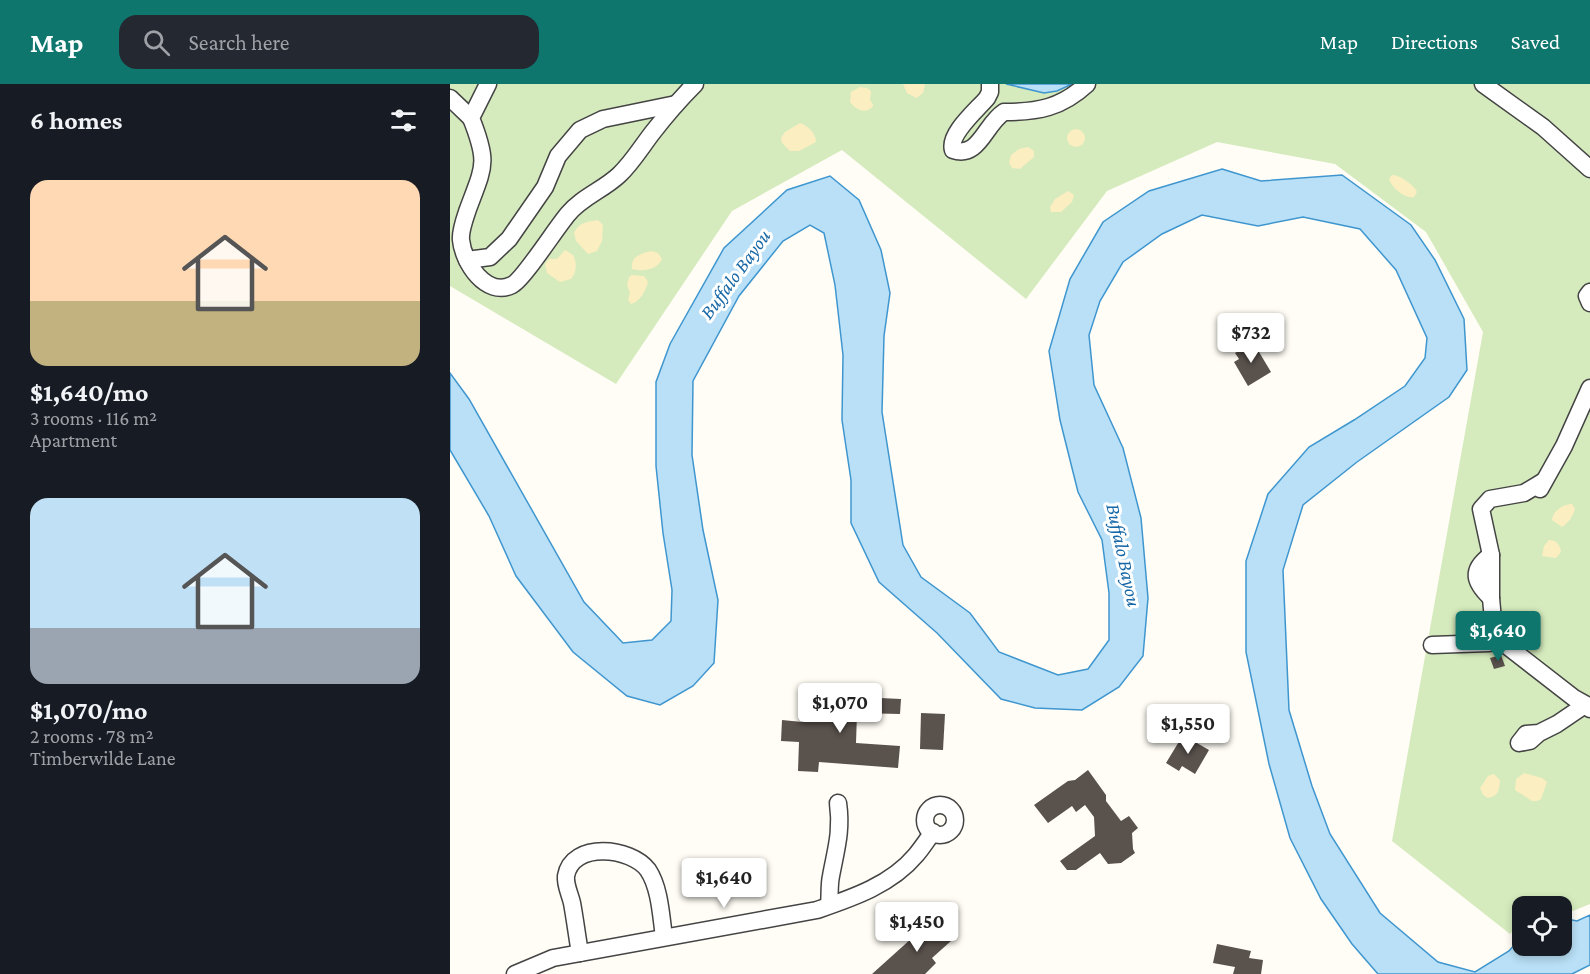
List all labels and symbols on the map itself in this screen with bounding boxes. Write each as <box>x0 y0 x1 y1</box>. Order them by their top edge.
water label: Buffalo Bayou <box>695 225 776 323</box>
pin: $732 <box>1215 313 1287 364</box>
water label: Buffalo Bayou <box>1101 501 1146 609</box>
pin: $1,640 <box>1449 611 1547 662</box>
pin: $1,070 <box>791 683 889 734</box>
pin: $1,550 <box>1139 704 1237 755</box>
pin: $1,640 <box>675 858 773 909</box>
pin: $1,450 <box>868 902 966 953</box>

